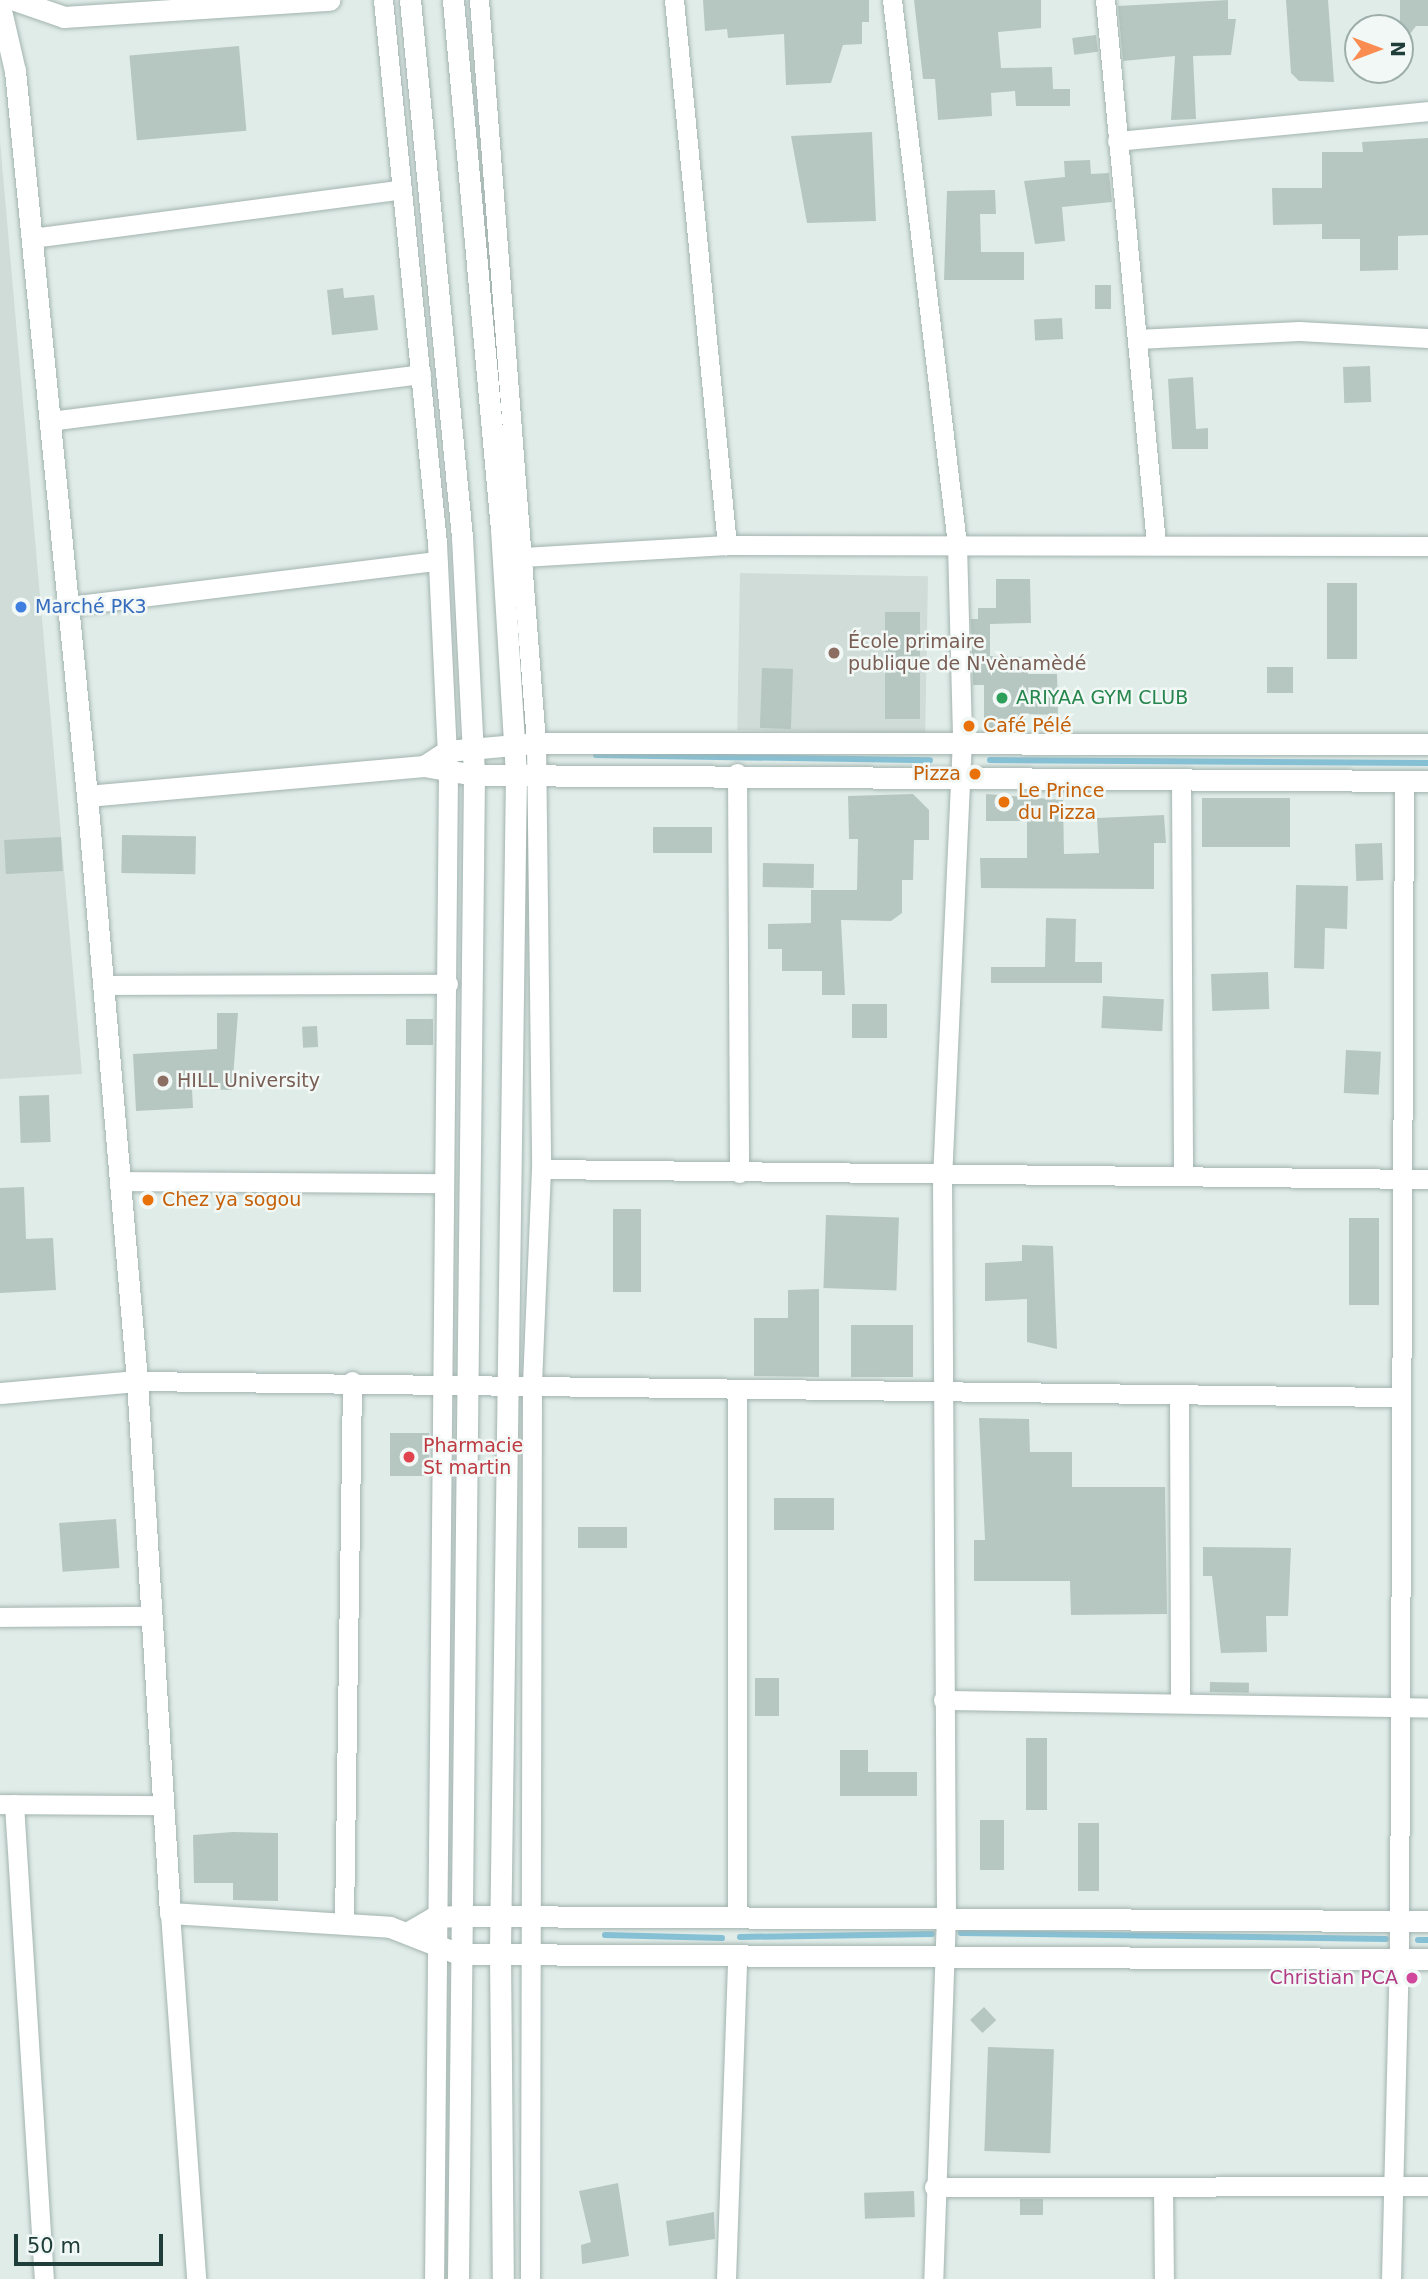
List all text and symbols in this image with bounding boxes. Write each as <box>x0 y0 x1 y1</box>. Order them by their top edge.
north arrow <box>1344 14 1414 84</box>
text: N <box>1387 41 1409 57</box>
place label: Marché PK3 <box>35 596 147 618</box>
marker: Marché PK3 <box>13 599 29 615</box>
place label: École primaire publique de N'vènamèdé <box>848 631 1086 675</box>
marker: École primaire publique de N'vènamèdé <box>826 645 842 661</box>
place label: ARIYAA GYM CLUB <box>1016 687 1188 709</box>
marker: ARIYAA GYM CLUB <box>994 690 1010 706</box>
place label: Café Pélé <box>983 715 1072 737</box>
marker: Café Pélé <box>961 718 977 734</box>
place label: Pizza <box>913 763 961 785</box>
marker: Pizza <box>967 766 983 782</box>
place label: Le Prince du Pizza <box>1018 780 1104 824</box>
marker: Le Prince du Pizza <box>996 794 1012 810</box>
place label: HILL University <box>177 1070 320 1092</box>
marker: HILL University <box>155 1073 171 1089</box>
place label: Chez ya sogou <box>162 1189 301 1211</box>
marker: Chez ya sogou <box>140 1192 156 1208</box>
place label: Pharmacie St martin <box>423 1435 523 1479</box>
marker: Pharmacie St martin <box>401 1449 417 1465</box>
place label: Christian PCA <box>1270 1967 1398 1989</box>
marker: Christian PCA <box>1404 1970 1420 1986</box>
scale bar <box>18 2220 166 2264</box>
text: 50 m <box>27 2234 81 2258</box>

